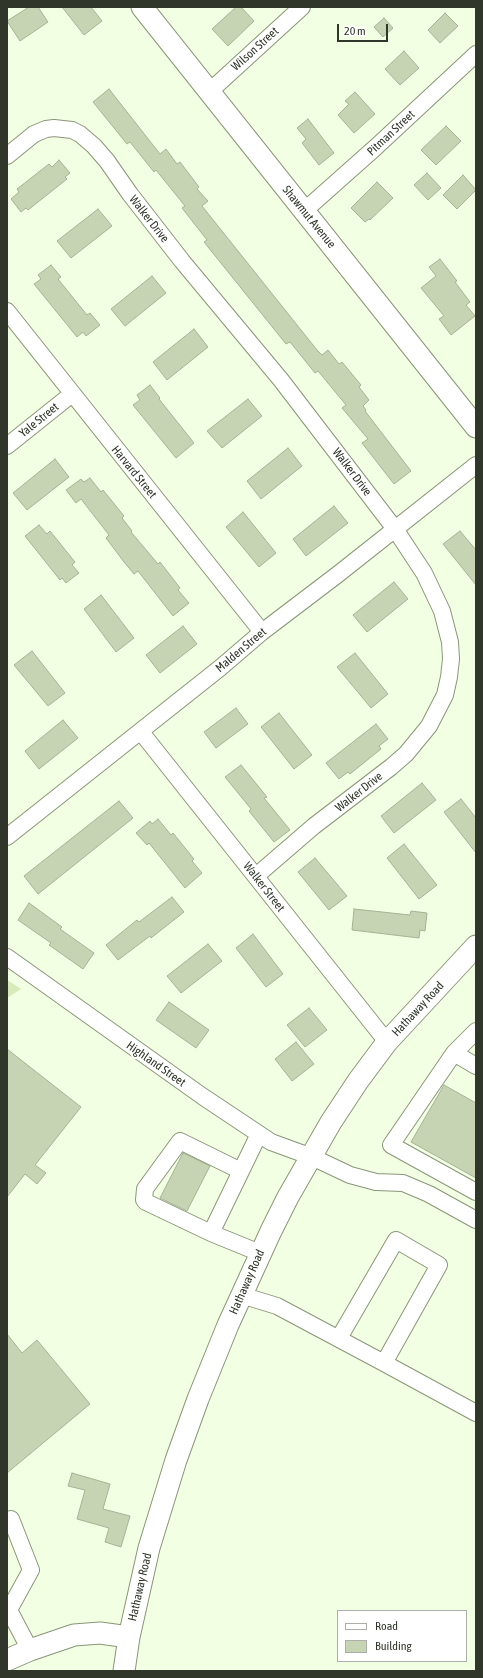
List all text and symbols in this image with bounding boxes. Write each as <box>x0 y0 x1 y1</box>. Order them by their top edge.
scale bar <box>339 16 390 42</box>
street label: Wilson Street <box>229 24 281 74</box>
text: 20 m <box>344 24 366 38</box>
street label: Pitman Street <box>364 107 418 159</box>
street label: Shawmut Avenue <box>279 183 339 251</box>
street label: Walker Drive <box>126 192 172 246</box>
street label: Yale Street <box>16 400 62 440</box>
street label: Harvard Street <box>108 443 160 501</box>
street label: Walker Drive <box>329 445 375 499</box>
street label: Malden Street <box>213 625 269 675</box>
street label: Walker Drive <box>332 769 386 815</box>
street label: Walker Street <box>240 859 288 915</box>
street label: Hathaway Road <box>389 979 447 1039</box>
street label: Highland Street <box>124 1038 188 1090</box>
street label: Hathaway Road <box>226 1247 268 1317</box>
street label: Hathaway Road <box>125 1552 155 1622</box>
legend <box>337 1610 467 1662</box>
text: Road <box>375 1619 398 1633</box>
text: Building <box>375 1639 412 1653</box>

